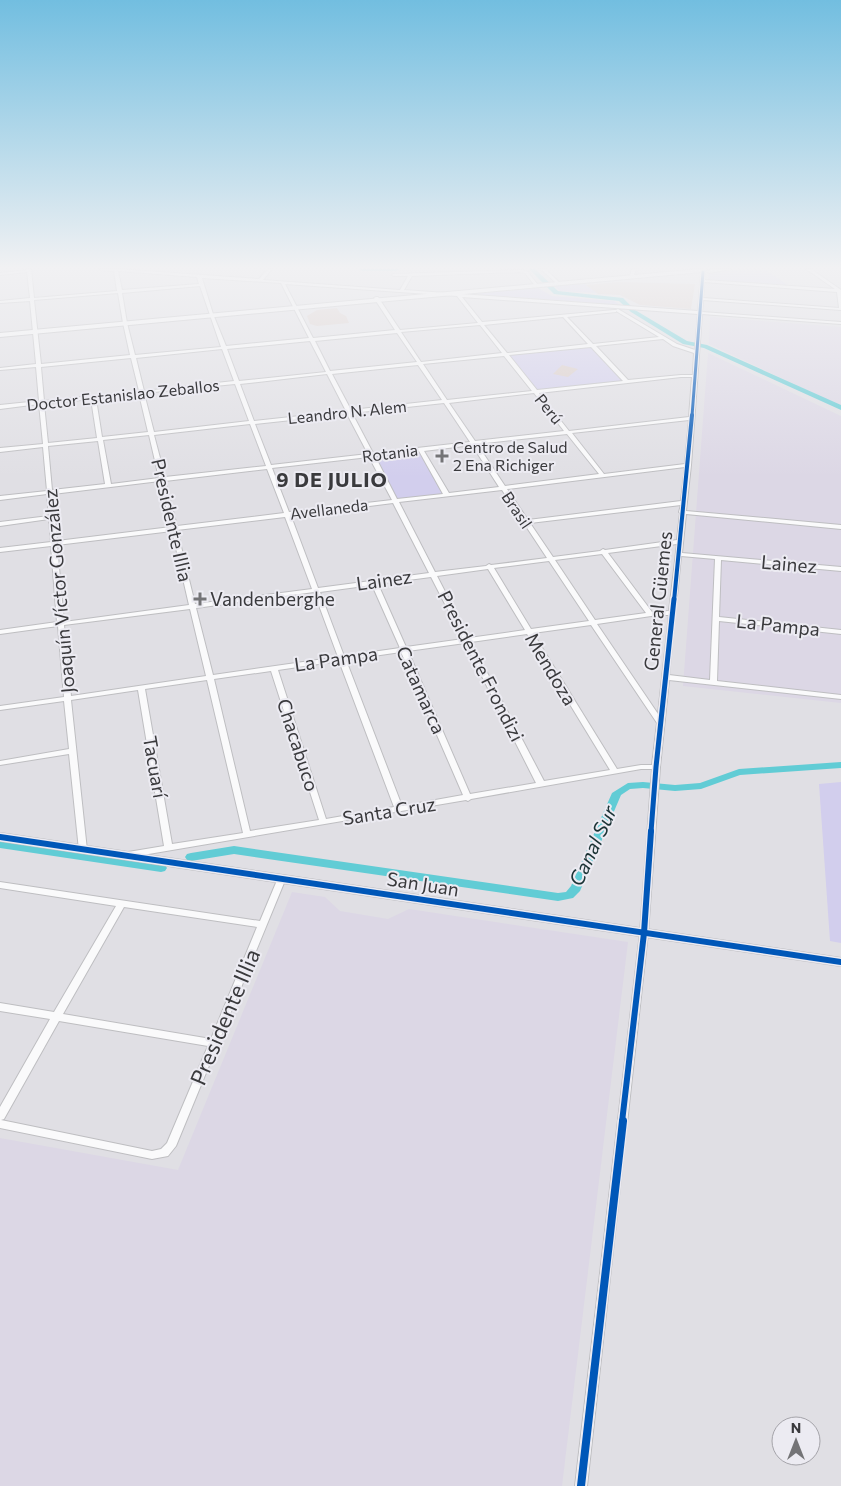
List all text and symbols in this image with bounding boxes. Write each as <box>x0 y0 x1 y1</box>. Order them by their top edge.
street label: Doctor Estanislao Zeballos <box>26 375 220 414</box>
street label: Perú <box>531 390 567 428</box>
street label: Leandro N. Alem <box>287 396 407 427</box>
place label: Centro de Salud 2 Ena Richiger <box>453 437 568 474</box>
street label: Rotania <box>361 440 419 465</box>
marker: Centro de Salud 2 Ena Richiger <box>435 449 449 463</box>
street label: Presidente Illia <box>147 456 198 584</box>
district label: 9 DE JULIO <box>276 467 388 491</box>
street label: Joaquín Víctor González <box>38 488 79 694</box>
street label: Brasil <box>498 488 537 532</box>
street label: Avellaneda <box>289 494 369 523</box>
street label: General Güemes <box>639 530 676 672</box>
street label: Lainez <box>760 550 818 577</box>
street label: Lainez <box>355 564 413 595</box>
street label: Presidente Frondizi <box>433 586 529 745</box>
place label: Vandenberghe <box>210 587 335 610</box>
marker: Vandenberghe <box>194 593 206 605</box>
street label: La Pampa <box>735 609 821 640</box>
street label: Mendoza <box>521 628 582 709</box>
street label: La Pampa <box>293 641 379 676</box>
street label: Catamarca <box>392 642 451 737</box>
street label: Chacabuco <box>273 696 324 794</box>
street label: Tacuarí <box>139 734 172 801</box>
street label: Santa Cruz <box>341 792 437 829</box>
water label: Canal Sur <box>563 801 622 890</box>
street label: San Juan <box>385 866 461 901</box>
street label: Presidente Illia <box>184 945 265 1089</box>
north arrow <box>771 1416 821 1466</box>
text: N <box>791 1419 801 1436</box>

